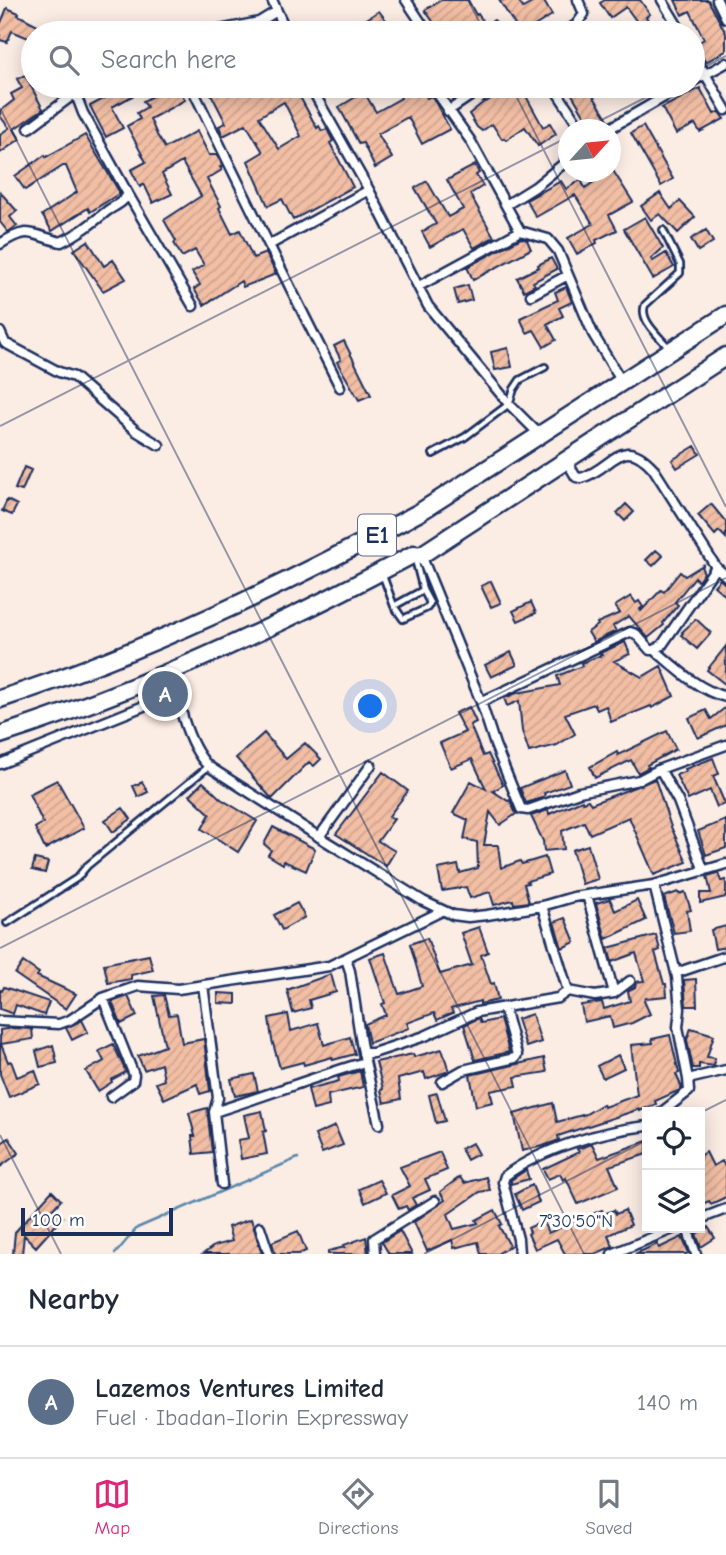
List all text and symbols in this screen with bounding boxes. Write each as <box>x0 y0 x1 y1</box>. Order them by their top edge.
search box <box>21 21 705 98</box>
icon: search <box>45 41 83 79</box>
text: Search here <box>101 45 236 75</box>
north arrow <box>558 119 621 182</box>
road number: E1 <box>358 514 396 556</box>
pin: A <box>142 668 188 720</box>
your location <box>353 689 387 723</box>
map controls <box>642 1107 705 1233</box>
button: locate <box>642 1107 705 1170</box>
button: layers <box>642 1170 705 1233</box>
scale bar <box>21 1205 173 1237</box>
text: 100 m <box>32 1209 85 1231</box>
text: 7°30'50"N <box>539 1211 613 1232</box>
text: Nearby <box>28 1282 119 1317</box>
text: Lazemos Ventures Limited <box>95 1374 384 1404</box>
text: A <box>45 1389 57 1416</box>
text: 140 m <box>637 1389 698 1416</box>
text: Fuel · Ibadan-Ilorin Expressway <box>95 1404 408 1431</box>
tab: Map <box>93 1475 131 1539</box>
tab: Directions <box>318 1475 398 1539</box>
tab: Saved <box>585 1475 633 1539</box>

